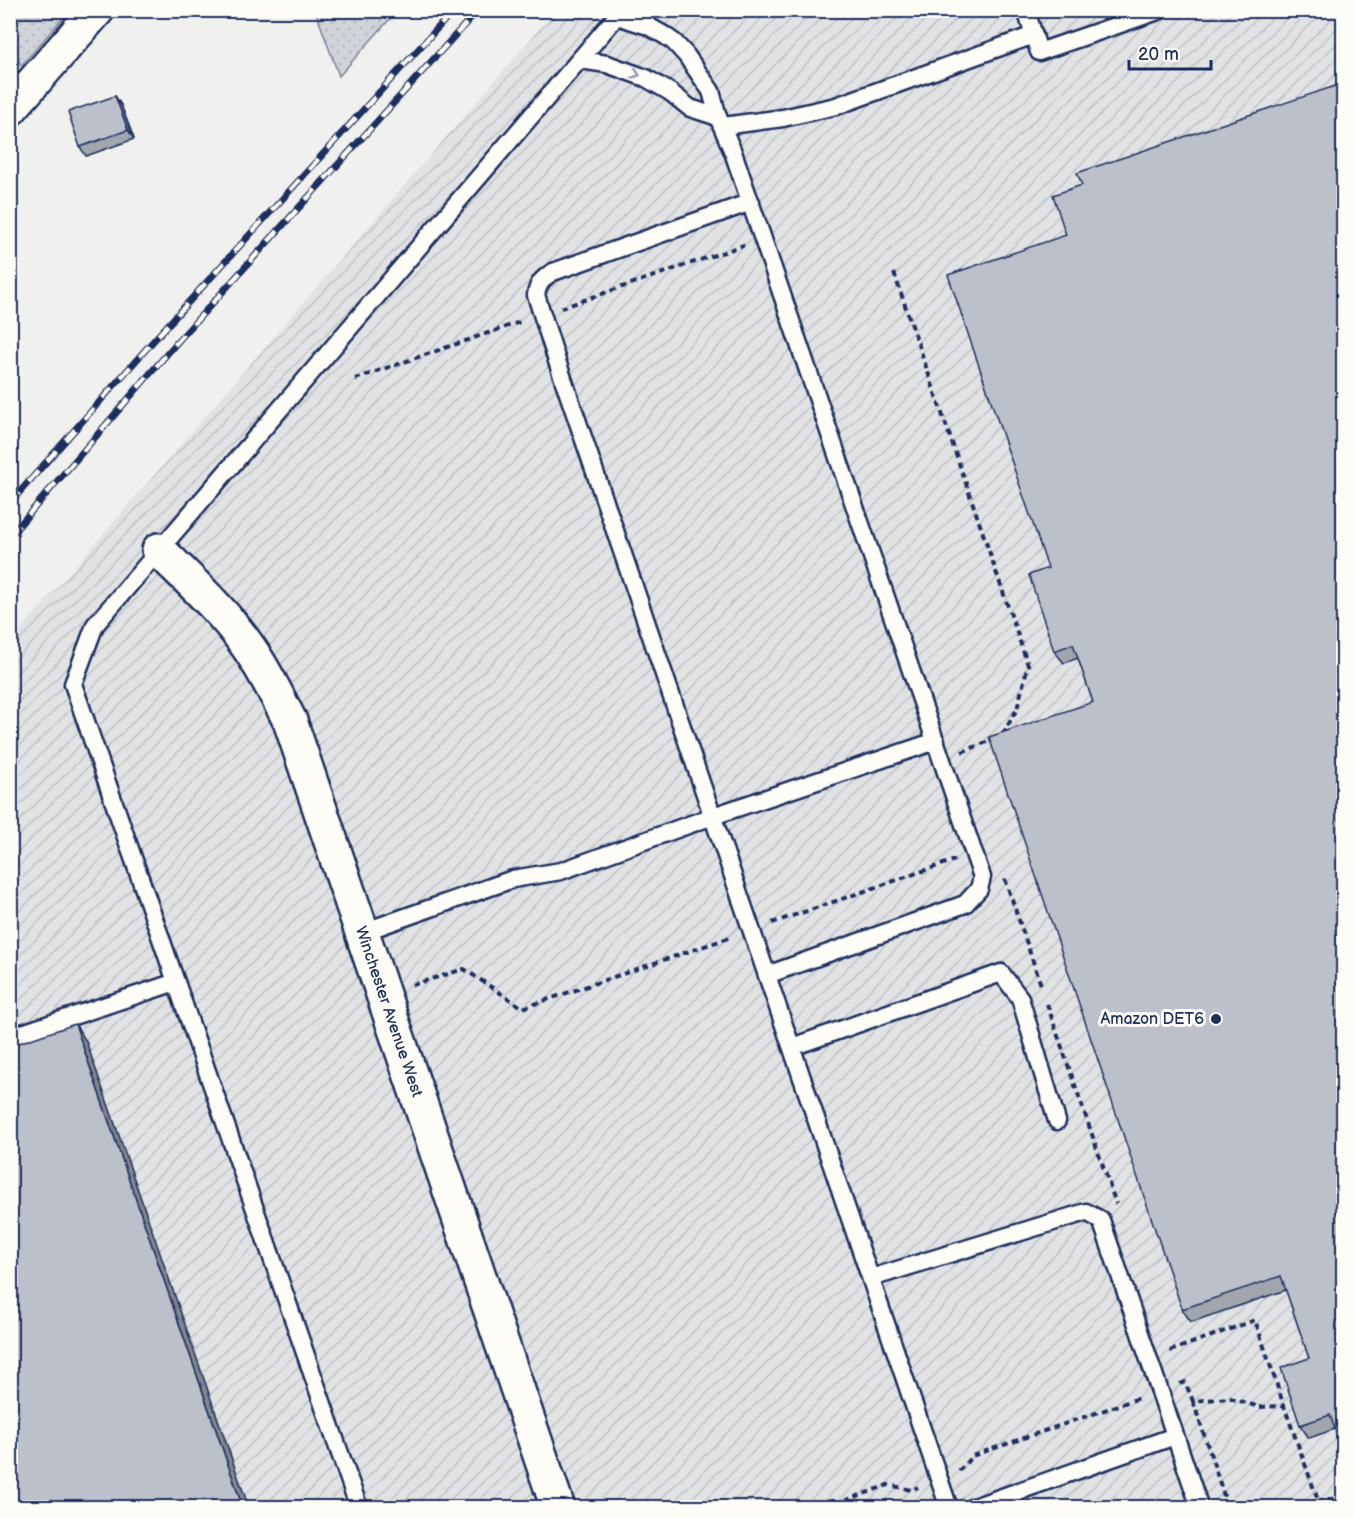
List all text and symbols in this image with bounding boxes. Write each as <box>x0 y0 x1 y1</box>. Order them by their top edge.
scale bar <box>1129 33 1212 71</box>
text: 20 m <box>1138 44 1179 65</box>
one-way arrow <box>630 67 641 79</box>
street label: Winchester Avenue West <box>351 924 427 1099</box>
place label: Amazon DET6 <box>1100 1010 1204 1029</box>
marker: Amazon DET6 <box>1209 1012 1223 1026</box>

